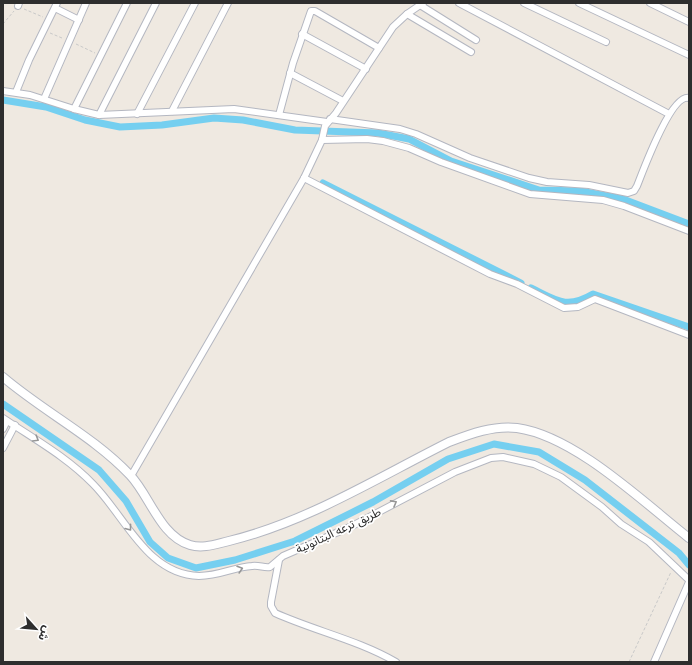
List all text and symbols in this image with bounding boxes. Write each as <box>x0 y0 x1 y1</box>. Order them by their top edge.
one-way arrow <box>32 434 39 442</box>
one-way arrow <box>390 500 398 507</box>
street label: طريق ترعه البتانونية <box>293 503 383 557</box>
one-way arrow <box>124 524 131 531</box>
one-way arrow <box>236 565 243 574</box>
north arrow <box>16 609 56 649</box>
text: ش <box>35 624 55 644</box>

